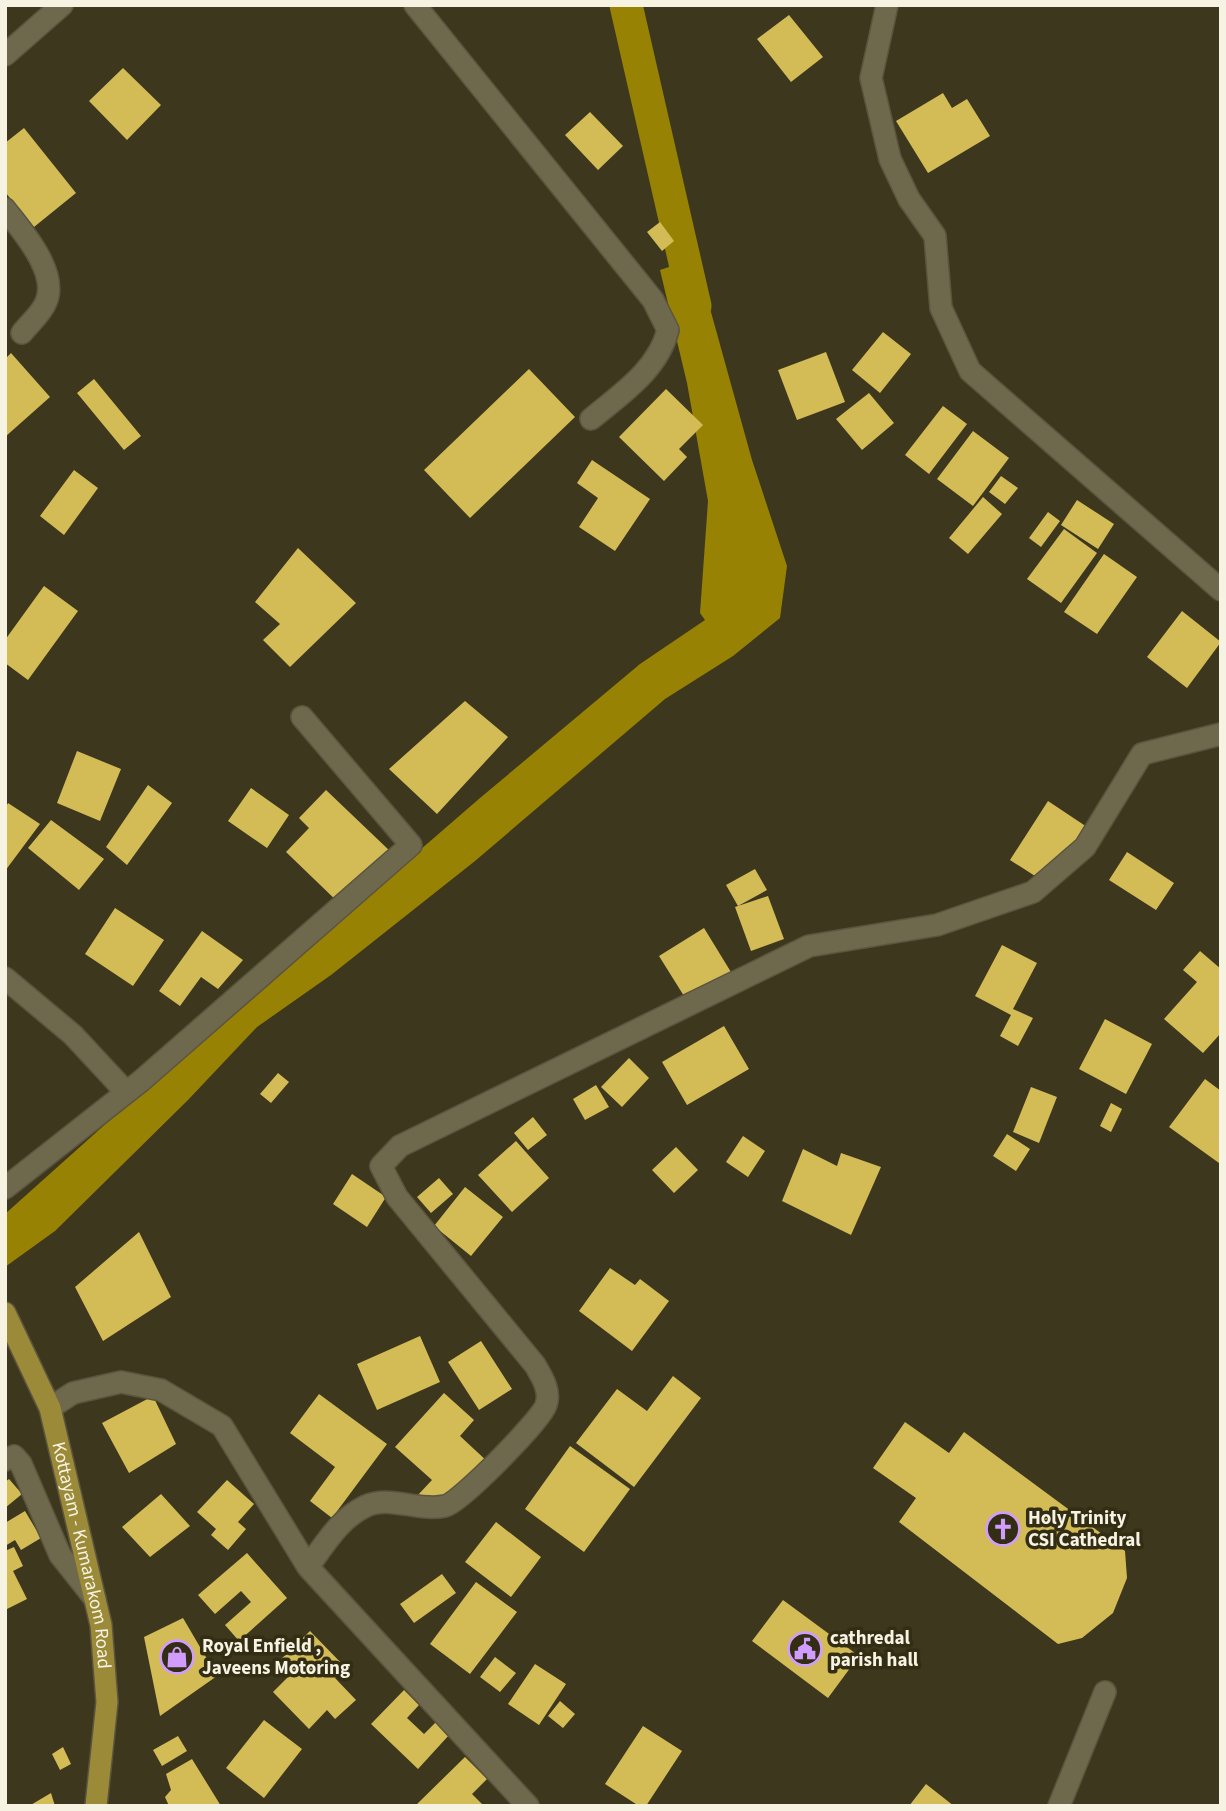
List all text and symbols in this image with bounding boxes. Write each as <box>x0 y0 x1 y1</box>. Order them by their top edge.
street label: Kottayam - Kumarakom Road <box>45 1439 118 1670</box>
place label: Holy Trinity CSI Cathedral <box>1028 1505 1141 1554</box>
church icon: Holy Trinity CSI Cathedral <box>984 1510 1022 1548</box>
place label: cathredal parish hall <box>830 1625 919 1674</box>
public building icon: cathredal parish hall <box>786 1630 824 1668</box>
place label: Royal Enfield , Javeens Motoring <box>202 1633 350 1682</box>
shop icon: Royal Enfield , Javeens Motoring <box>158 1638 196 1676</box>

